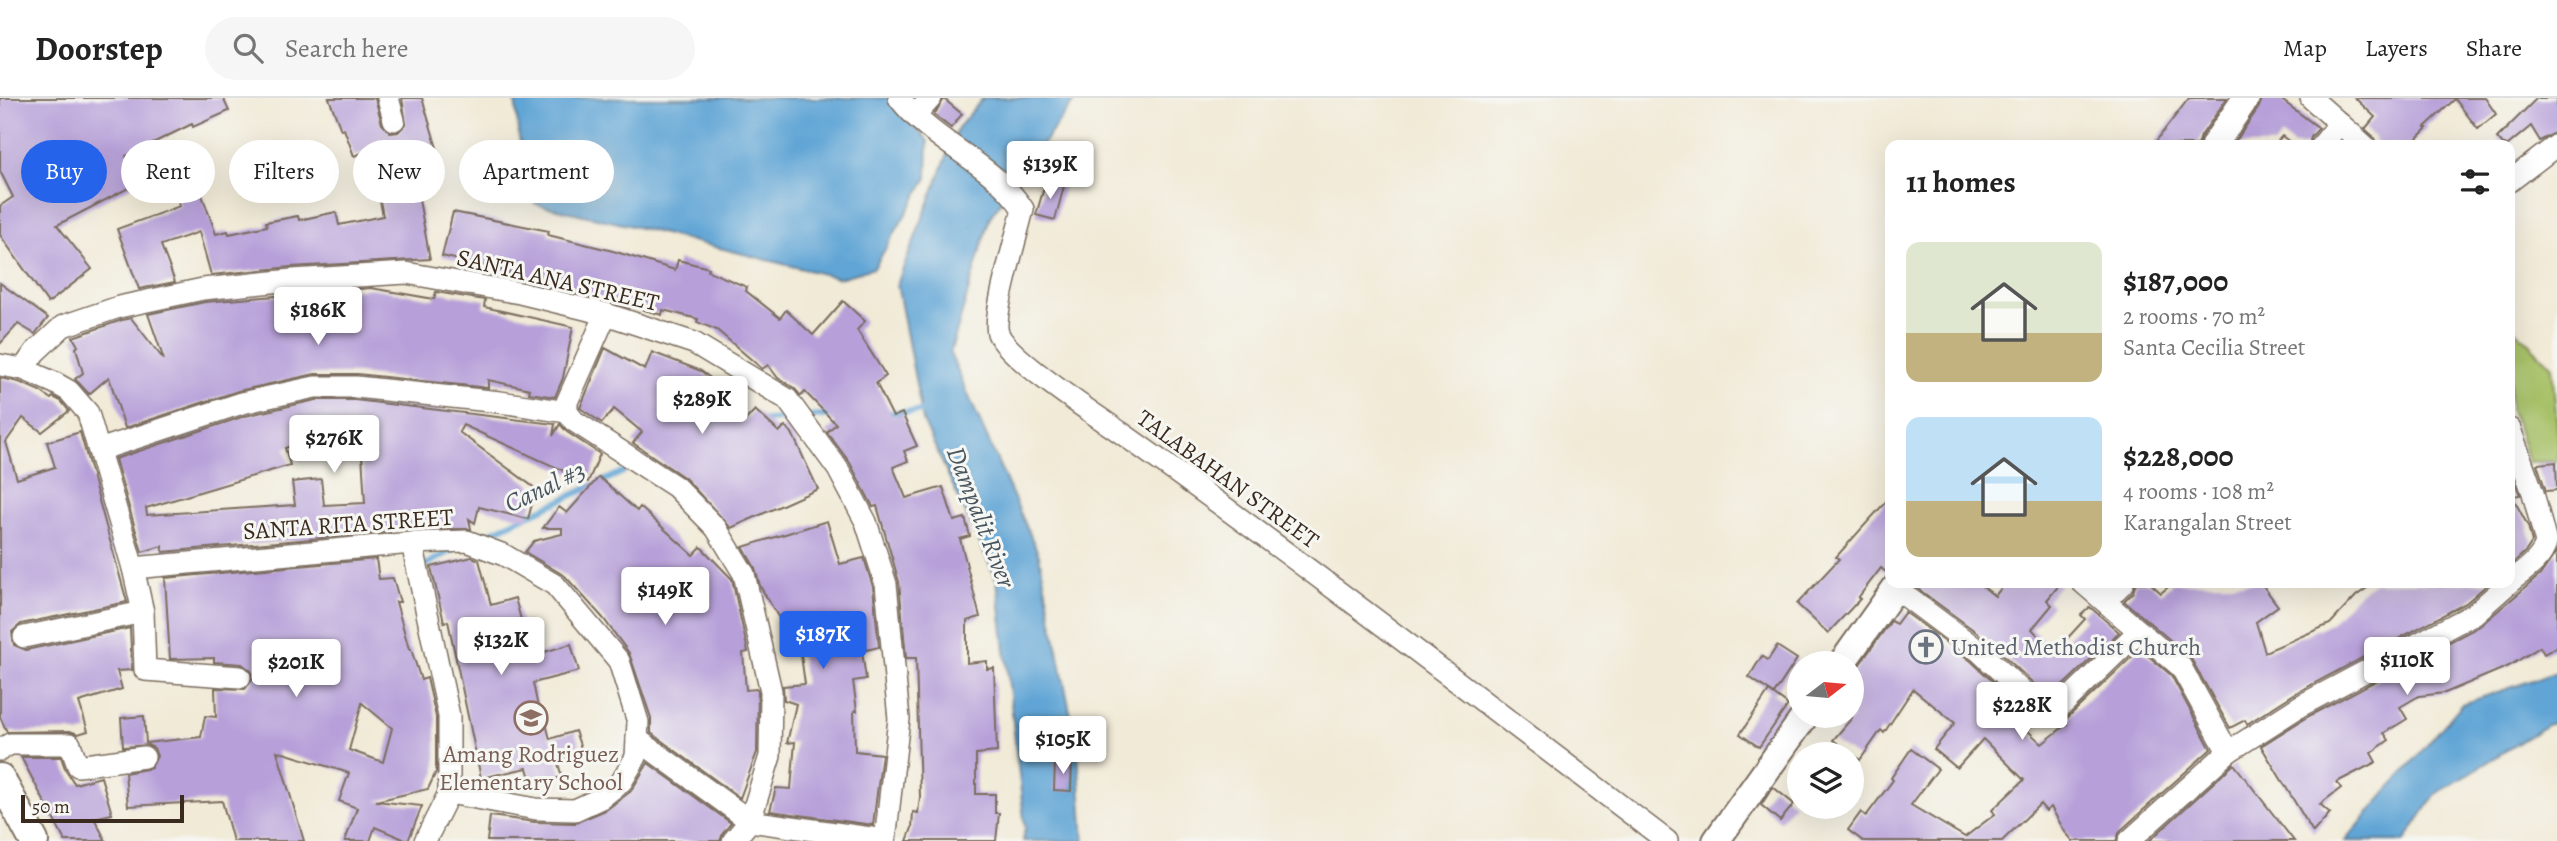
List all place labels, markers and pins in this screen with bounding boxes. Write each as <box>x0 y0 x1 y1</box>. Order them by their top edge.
pin: $139K <box>1001 141 1099 201</box>
pin: $186K <box>269 288 367 347</box>
pin: $289K <box>653 376 751 436</box>
pin: $276K <box>285 416 383 475</box>
pin: $149K <box>616 568 714 627</box>
pin: $187K <box>774 612 872 671</box>
pin: $132K <box>452 618 550 677</box>
church icon: United Methodist Church <box>1907 628 1945 666</box>
place label: United Methodist Church <box>1951 631 2201 663</box>
pin: $110K <box>2358 638 2456 697</box>
pin: $201K <box>247 640 345 699</box>
pin: $228K <box>1973 682 2071 742</box>
school or university icon: Amang Rodriguez Elementary School <box>512 699 550 737</box>
pin: $105K <box>1014 716 1112 776</box>
place label: Amang Rodriguez Elementary School <box>439 738 623 798</box>

